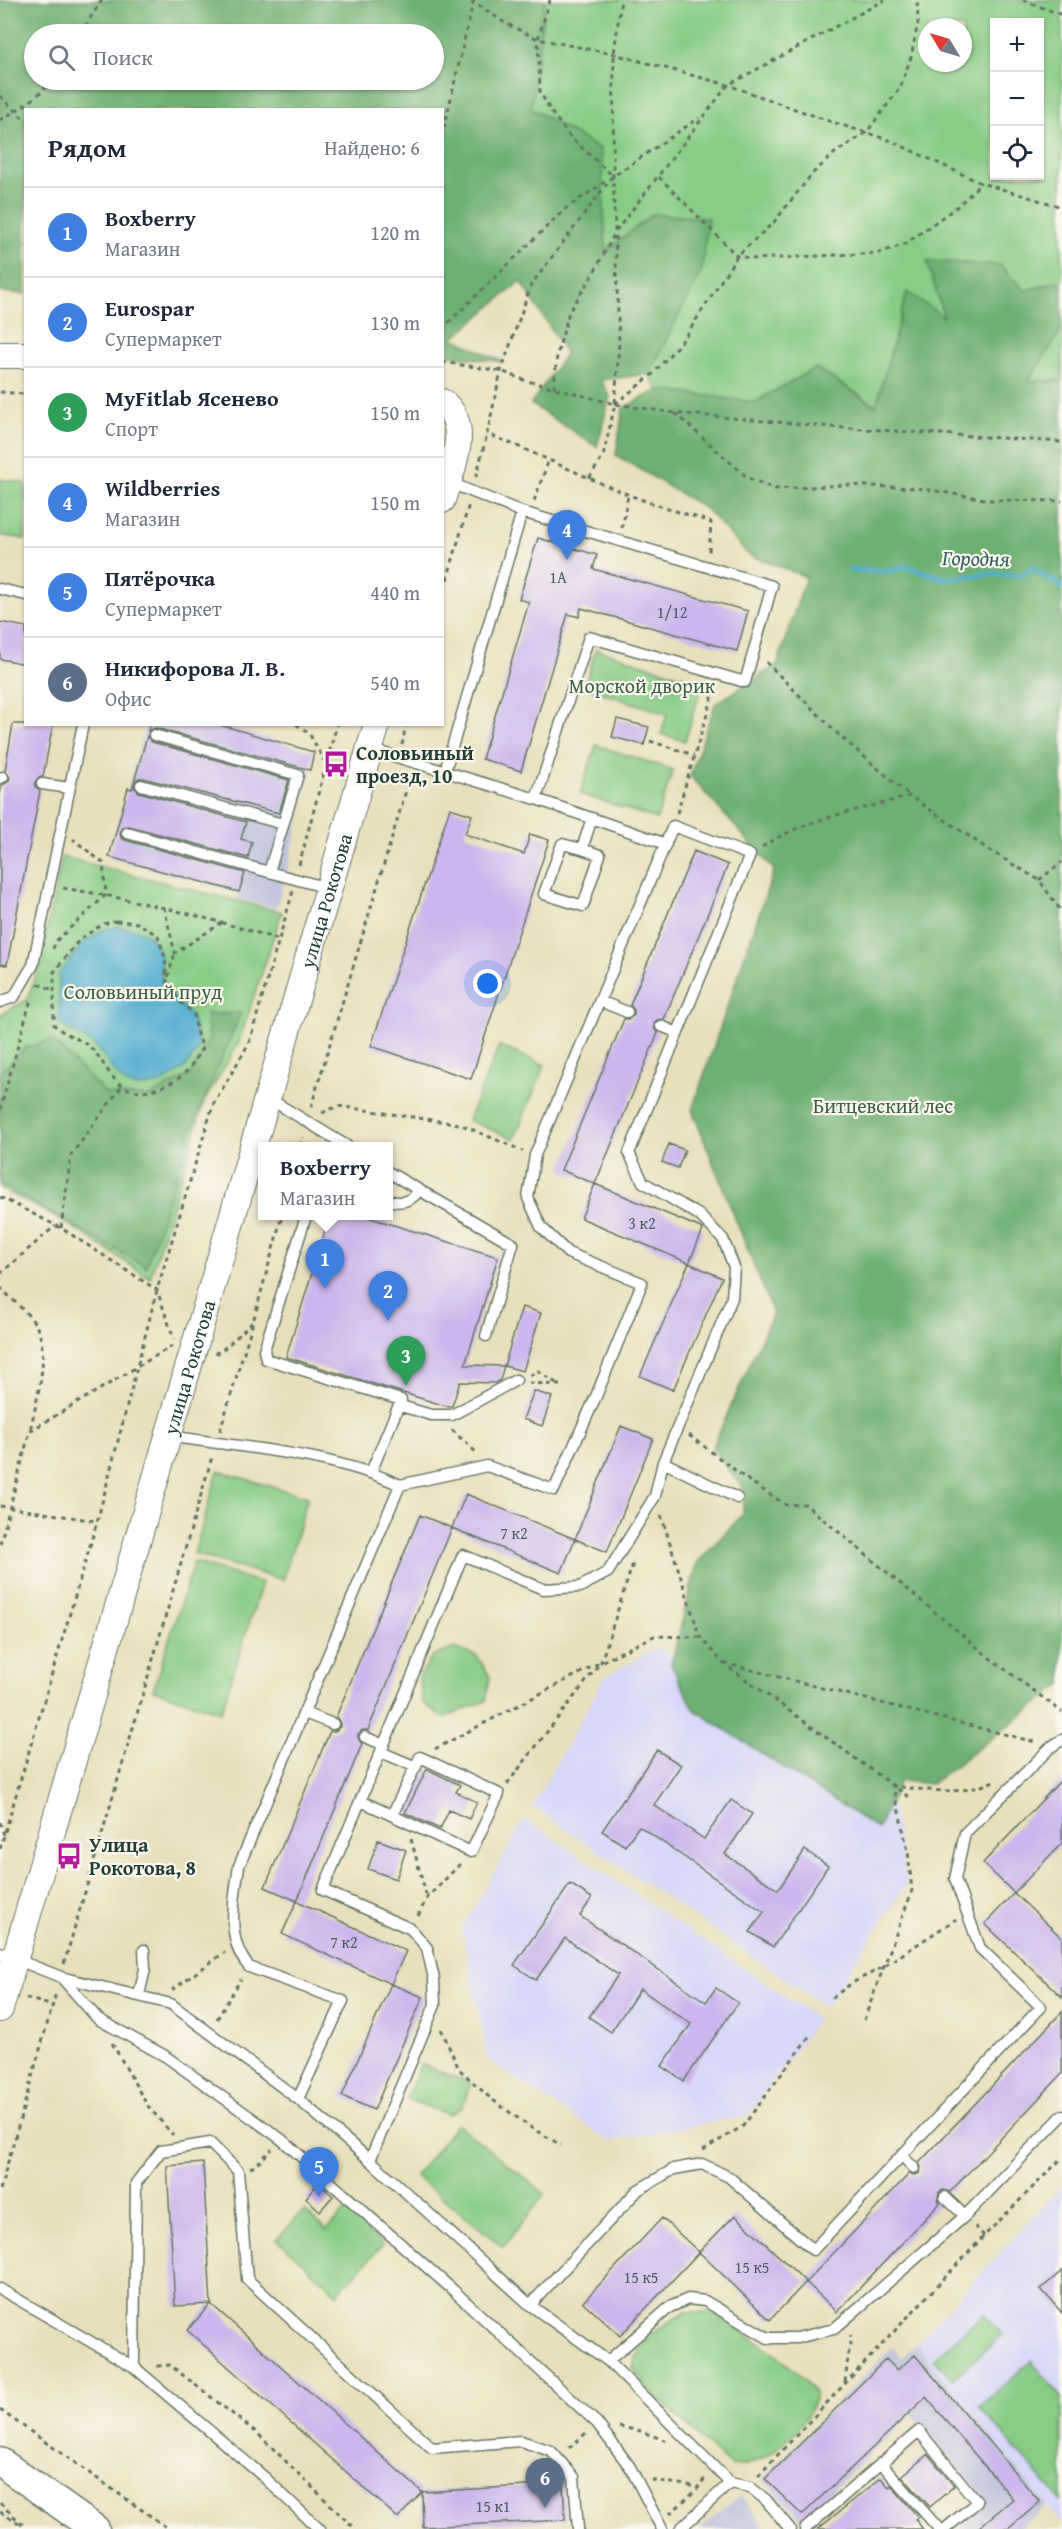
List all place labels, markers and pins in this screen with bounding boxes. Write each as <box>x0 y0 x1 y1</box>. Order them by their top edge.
pin: 4 <box>548 510 586 560</box>
place label: Соловьиный проезд, 10 <box>356 738 474 790</box>
bus stop icon: Соловьиный проезд, 10 <box>321 749 351 779</box>
pin: 1 <box>306 1240 344 1289</box>
pin: 2 <box>368 1272 408 1321</box>
pin: 3 <box>386 1336 426 1386</box>
place label: Улица Рокотова, 8 <box>89 1830 196 1882</box>
bus stop icon: Улица Рокотова, 8 <box>54 1841 84 1871</box>
pin: 5 <box>300 2148 338 2197</box>
pin: 6 <box>526 2458 564 2508</box>

